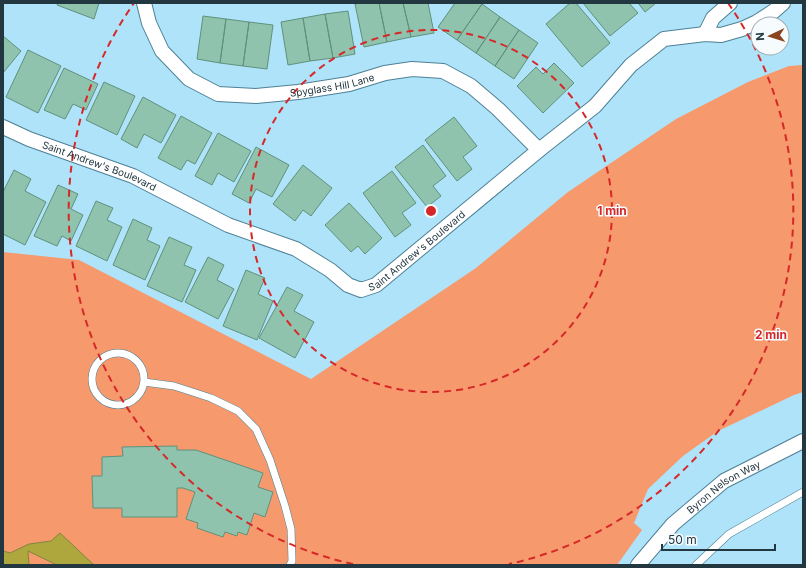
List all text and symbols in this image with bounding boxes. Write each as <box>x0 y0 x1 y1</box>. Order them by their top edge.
north arrow <box>750 16 790 56</box>
text: N <box>753 32 767 41</box>
street label: Spyglass Hill Lane <box>289 71 376 99</box>
street label: Saint Andrew's Boulevard <box>41 138 159 193</box>
text: 1 min <box>597 203 627 218</box>
centre of rings <box>424 204 438 218</box>
street label: Saint Andrew's Boulevard <box>367 208 467 293</box>
text: 2 min <box>755 327 787 342</box>
street label: Byron Nelson Way <box>684 458 763 516</box>
scale bar <box>662 526 775 552</box>
text: 50 m <box>668 532 697 547</box>

